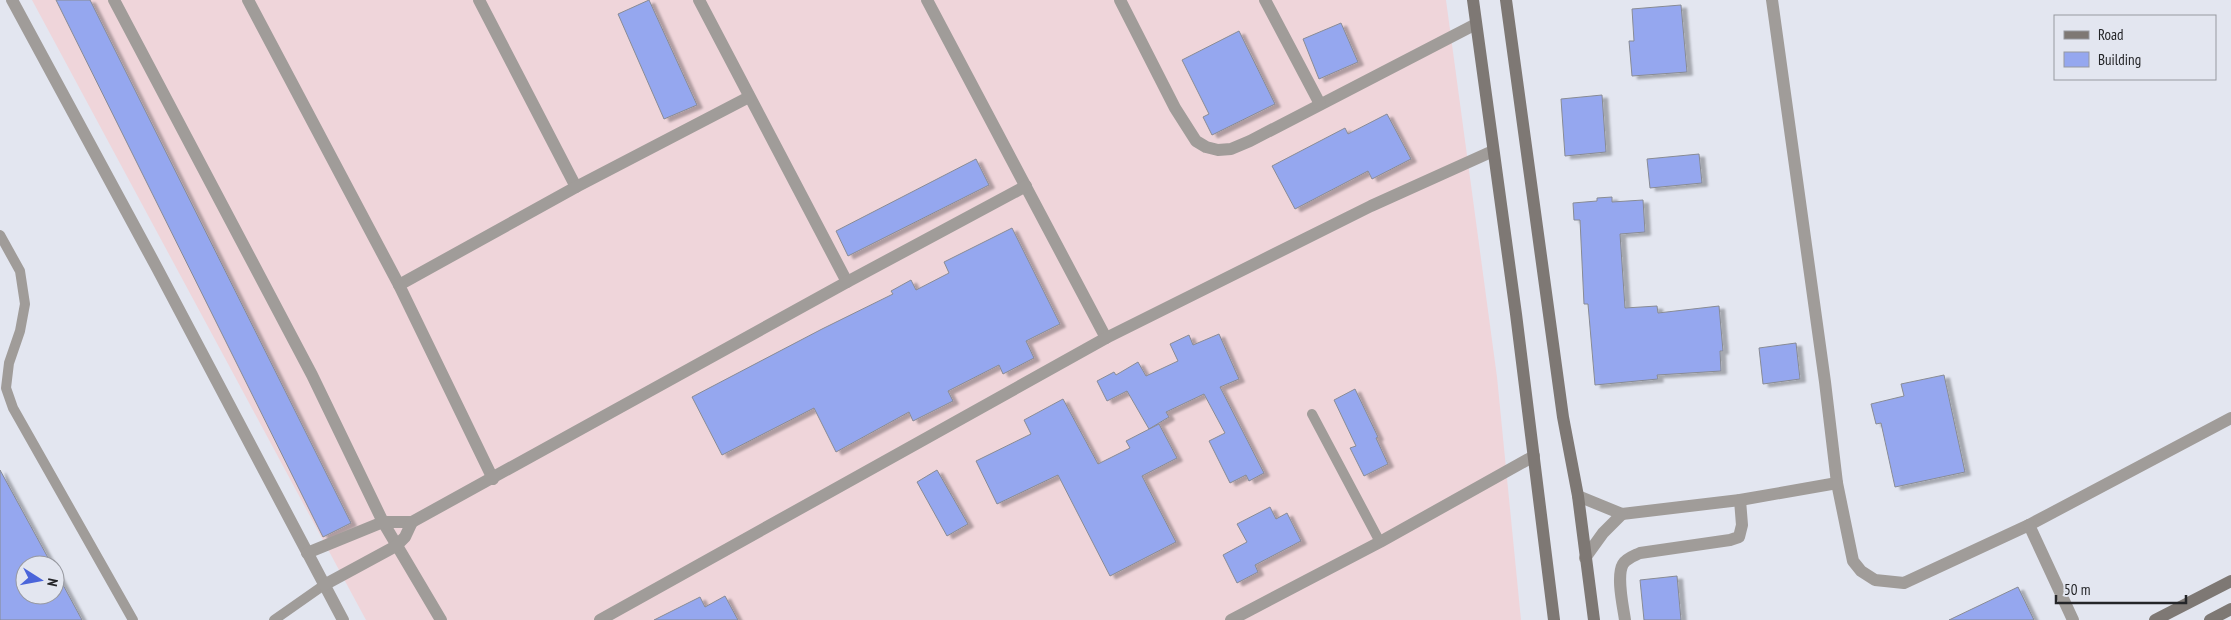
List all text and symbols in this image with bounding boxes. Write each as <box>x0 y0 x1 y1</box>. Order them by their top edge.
legend <box>2054 15 2216 80</box>
text: Road <box>2098 25 2124 44</box>
text: Building <box>2098 50 2141 69</box>
north arrow <box>15 555 65 605</box>
scale bar <box>2056 572 2186 604</box>
text: N <box>43 577 62 588</box>
text: 50 m <box>2064 580 2090 599</box>

